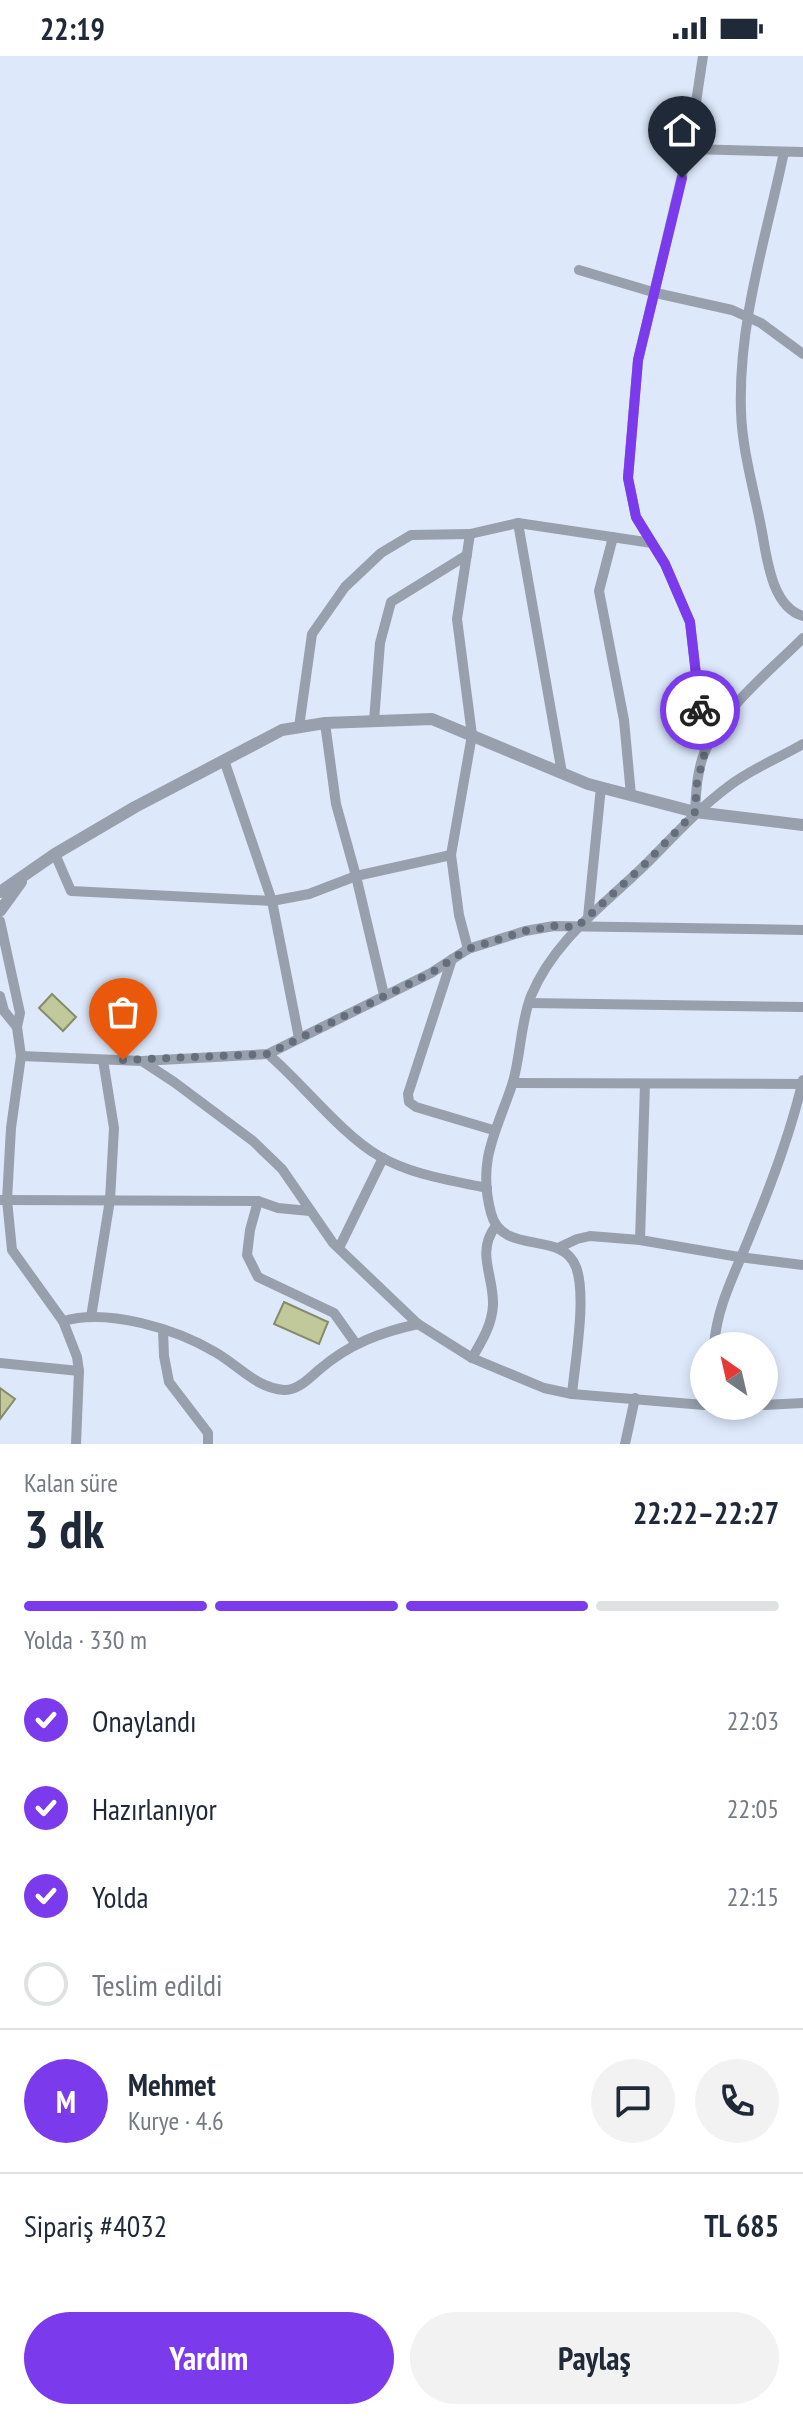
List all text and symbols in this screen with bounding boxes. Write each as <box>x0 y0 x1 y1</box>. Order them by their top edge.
text: 22:19 <box>40 9 105 48</box>
pin <box>648 96 716 178</box>
icon: home <box>660 108 704 152</box>
courier <box>660 670 740 750</box>
icon: bike <box>678 688 722 732</box>
pin <box>89 978 157 1060</box>
icon: bag <box>101 990 145 1034</box>
north arrow <box>690 1332 778 1420</box>
map controls <box>690 1332 778 1420</box>
text: Kalan süre <box>24 1466 118 1499</box>
text: 22:22–22:27 <box>633 1493 779 1532</box>
text: 3 dk <box>24 1495 104 1562</box>
text: Yolda · 330 m <box>24 1623 147 1656</box>
icon: check <box>24 1698 68 1742</box>
text: Onaylandı <box>92 1701 197 1740</box>
text: 22:03 <box>727 1704 779 1737</box>
icon: check <box>24 1786 68 1830</box>
text: Hazırlanıyor <box>92 1789 217 1828</box>
text: 22:05 <box>727 1792 779 1825</box>
icon: check <box>24 1874 68 1918</box>
text: Yolda <box>92 1877 148 1916</box>
text: 22:15 <box>727 1880 779 1913</box>
text: Teslim edildi <box>92 1965 223 2004</box>
button: chat <box>591 2059 675 2143</box>
button: phone <box>695 2059 779 2143</box>
text: Mehmet <box>128 2065 216 2104</box>
text: M <box>56 2082 76 2121</box>
text: Kurye · 4.6 <box>128 2104 224 2137</box>
text: Sipariş #4032 <box>24 2206 167 2245</box>
text: TL 685 <box>704 2206 779 2245</box>
button: Yardım <box>24 2312 394 2404</box>
button: Paylaş <box>410 2312 779 2404</box>

